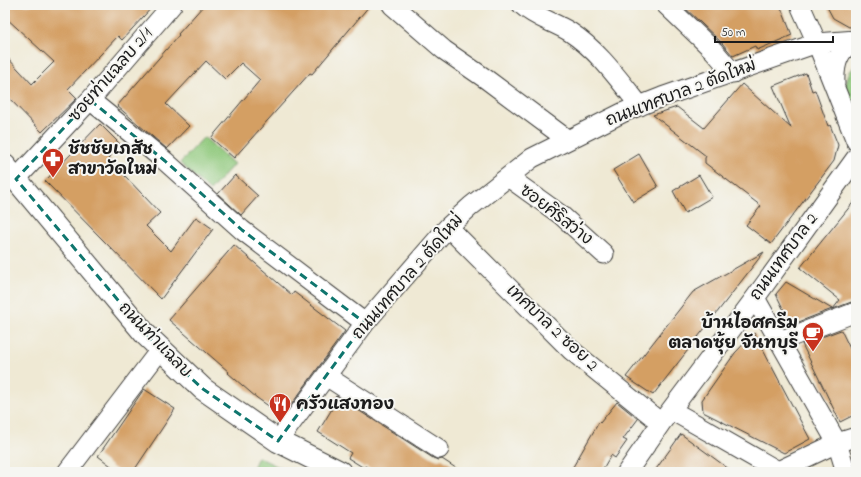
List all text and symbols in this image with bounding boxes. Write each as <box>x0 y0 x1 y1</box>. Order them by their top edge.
scale bar <box>715 18 833 44</box>
street label: ซอยท่าแฉลบ 2/1 <box>63 22 159 128</box>
text: 50 m <box>721 24 745 42</box>
street label: ถนนเทศบาล 2 ตัดใหม่ <box>602 53 760 133</box>
place label: ชัชชัยเภสัช สาขาวัดใหม่ <box>68 137 158 182</box>
pharmacy icon: ชัชชัยเภสัช สาขาวัดใหม่ <box>40 146 66 179</box>
street label: ซอยศิริสว่าง <box>514 178 598 252</box>
street label: ถนนเทศบาล 2 <box>744 208 824 306</box>
street label: ถนนเทศบาล 2 ตัดใหม่ <box>346 209 470 345</box>
street label: เทศบาล 2 ซอย 2 <box>500 278 604 378</box>
street label: ถนนท่าแฉลบ <box>112 296 198 384</box>
place label: บ้านไอศครีม ตลาดซุ้ย จันทบุรี <box>668 311 798 356</box>
cafe icon: บ้านไอศครีม ตลาดซุ้ย จันทบุรี <box>800 320 826 353</box>
restaurant icon: ครัวแสงทอง <box>267 391 293 424</box>
place label: ครัวแสงทอง <box>296 392 394 417</box>

